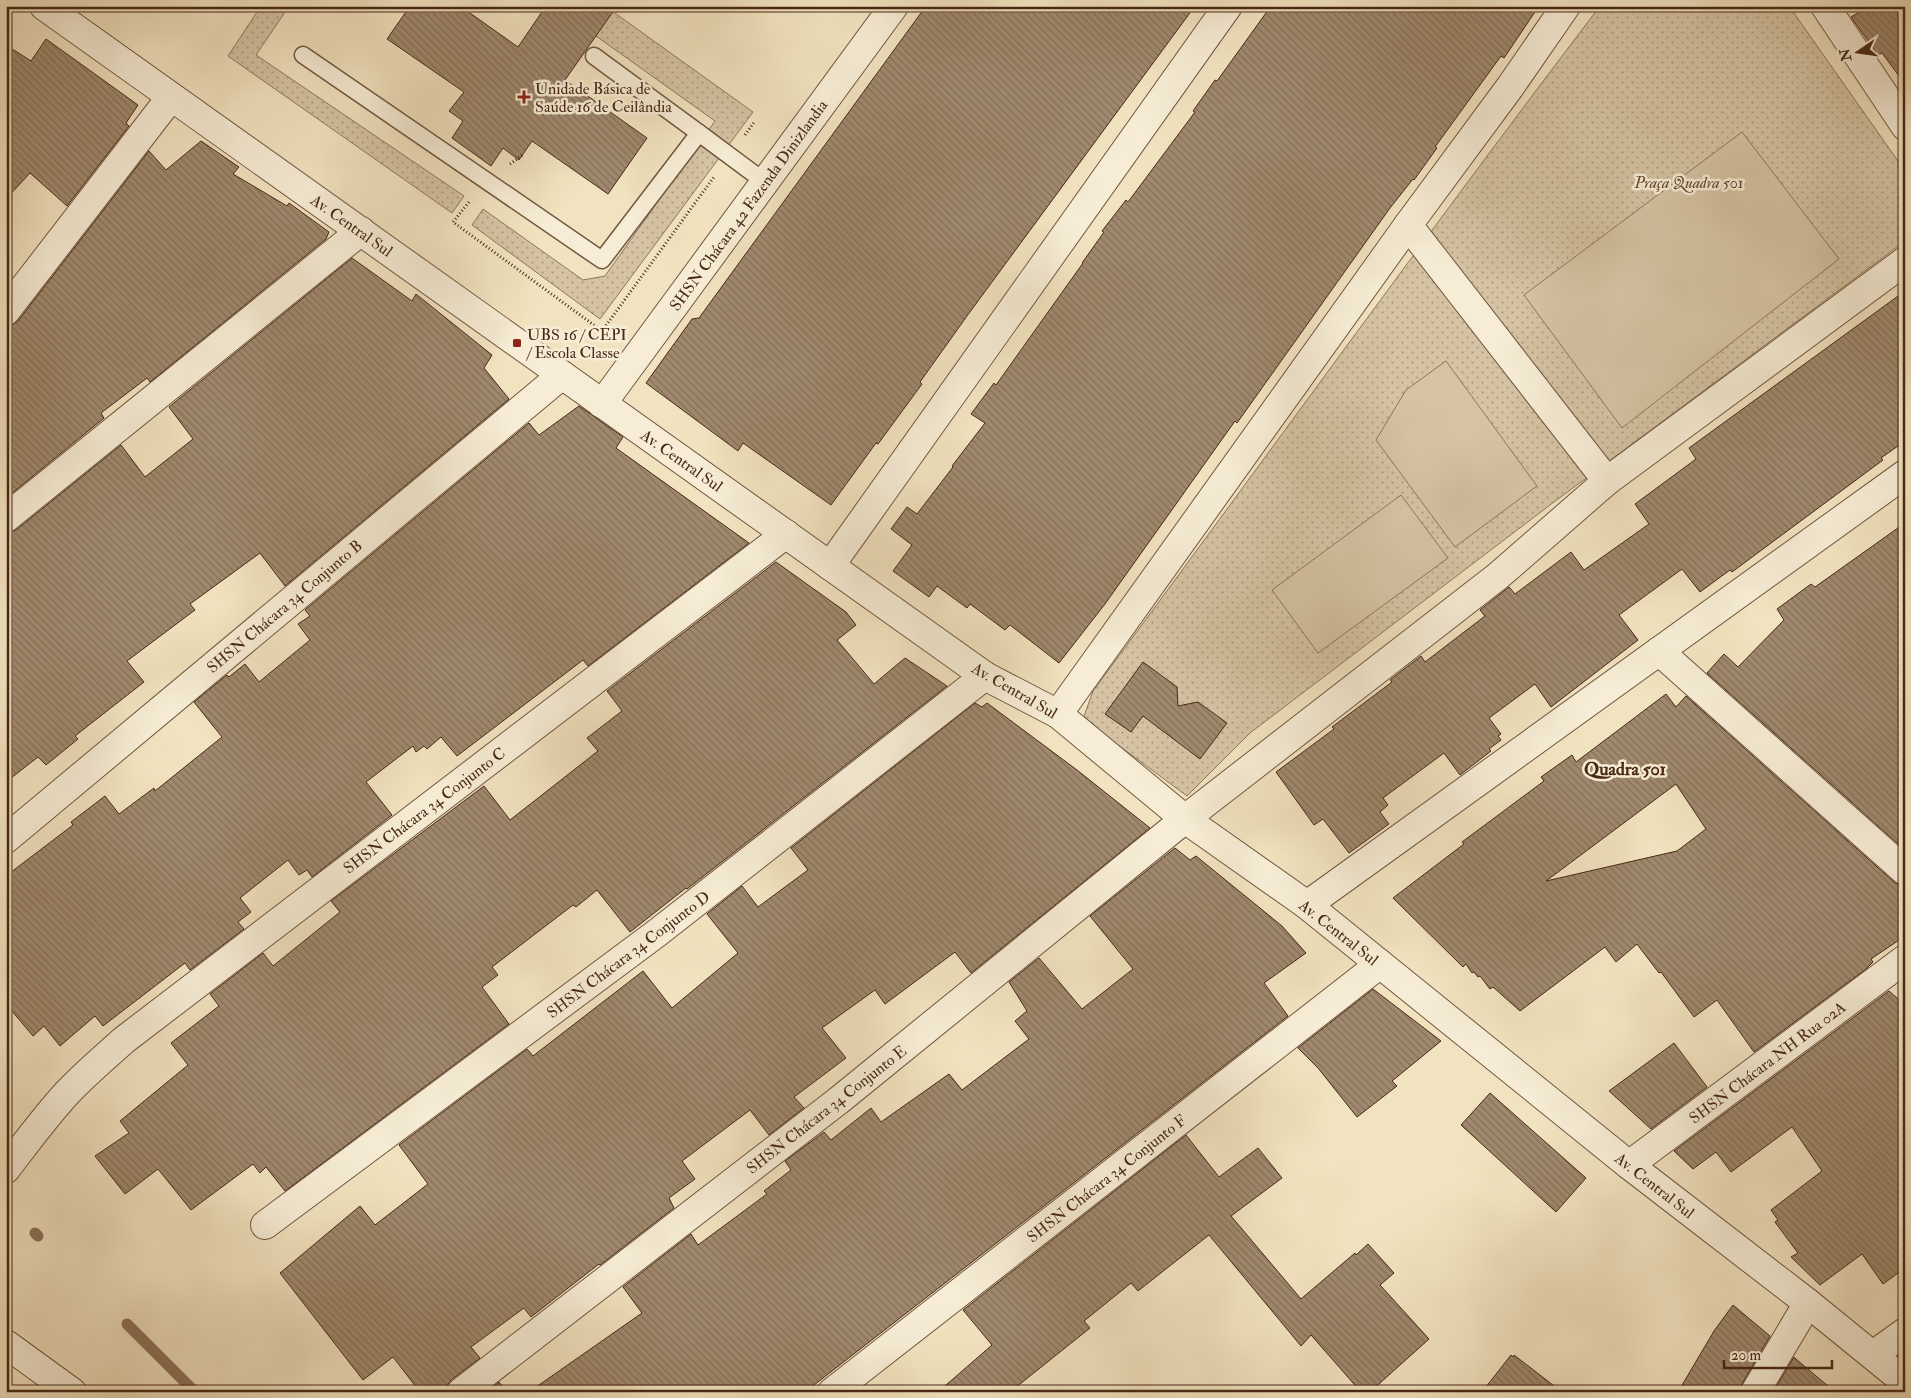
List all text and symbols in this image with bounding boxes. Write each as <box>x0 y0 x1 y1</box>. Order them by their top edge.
north arrow <box>1834 28 1884 78</box>
text: N <box>1836 46 1856 64</box>
place label: Unidade Básica de Saúde 16 de Ceilândia <box>535 79 672 117</box>
marker: Unidade Básica de Saúde 16 de Ceilândia <box>517 90 531 104</box>
street label: SHSN Chácara 42 Fazenda Dinizlandia <box>665 96 832 315</box>
park label: Praça Quadra 501 <box>1633 173 1744 193</box>
street label: Av. Central Sul <box>306 190 396 261</box>
place label: UBS 16 / CEPI / Escola Classe <box>526 325 627 363</box>
marker: UBS 16 / CEPI / Escola Classe <box>511 337 523 349</box>
street label: Av. Central Sul <box>636 425 726 496</box>
street label: SHSN Chácara 34 Conjunto B <box>203 536 366 678</box>
street label: Av. Central Sul <box>967 658 1061 723</box>
street label: SHSN Chácara 34 Conjunto C <box>340 743 510 878</box>
district label: Quadra 501 <box>1584 758 1666 781</box>
street label: SHSN Chácara 34 Conjunto D <box>543 887 714 1023</box>
street label: Av. Central Sul <box>1294 895 1382 970</box>
street label: SHSN Chácara NH Rua 02A <box>1685 997 1850 1128</box>
street label: SHSN Chácara 34 Conjunto E <box>743 1041 911 1179</box>
street label: SHSN Chácara 34 Conjunto F <box>1023 1110 1190 1247</box>
street label: Av. Central Sul <box>1610 1148 1698 1223</box>
scale bar <box>1724 1338 1831 1370</box>
text: 20 m <box>1731 1346 1761 1365</box>

